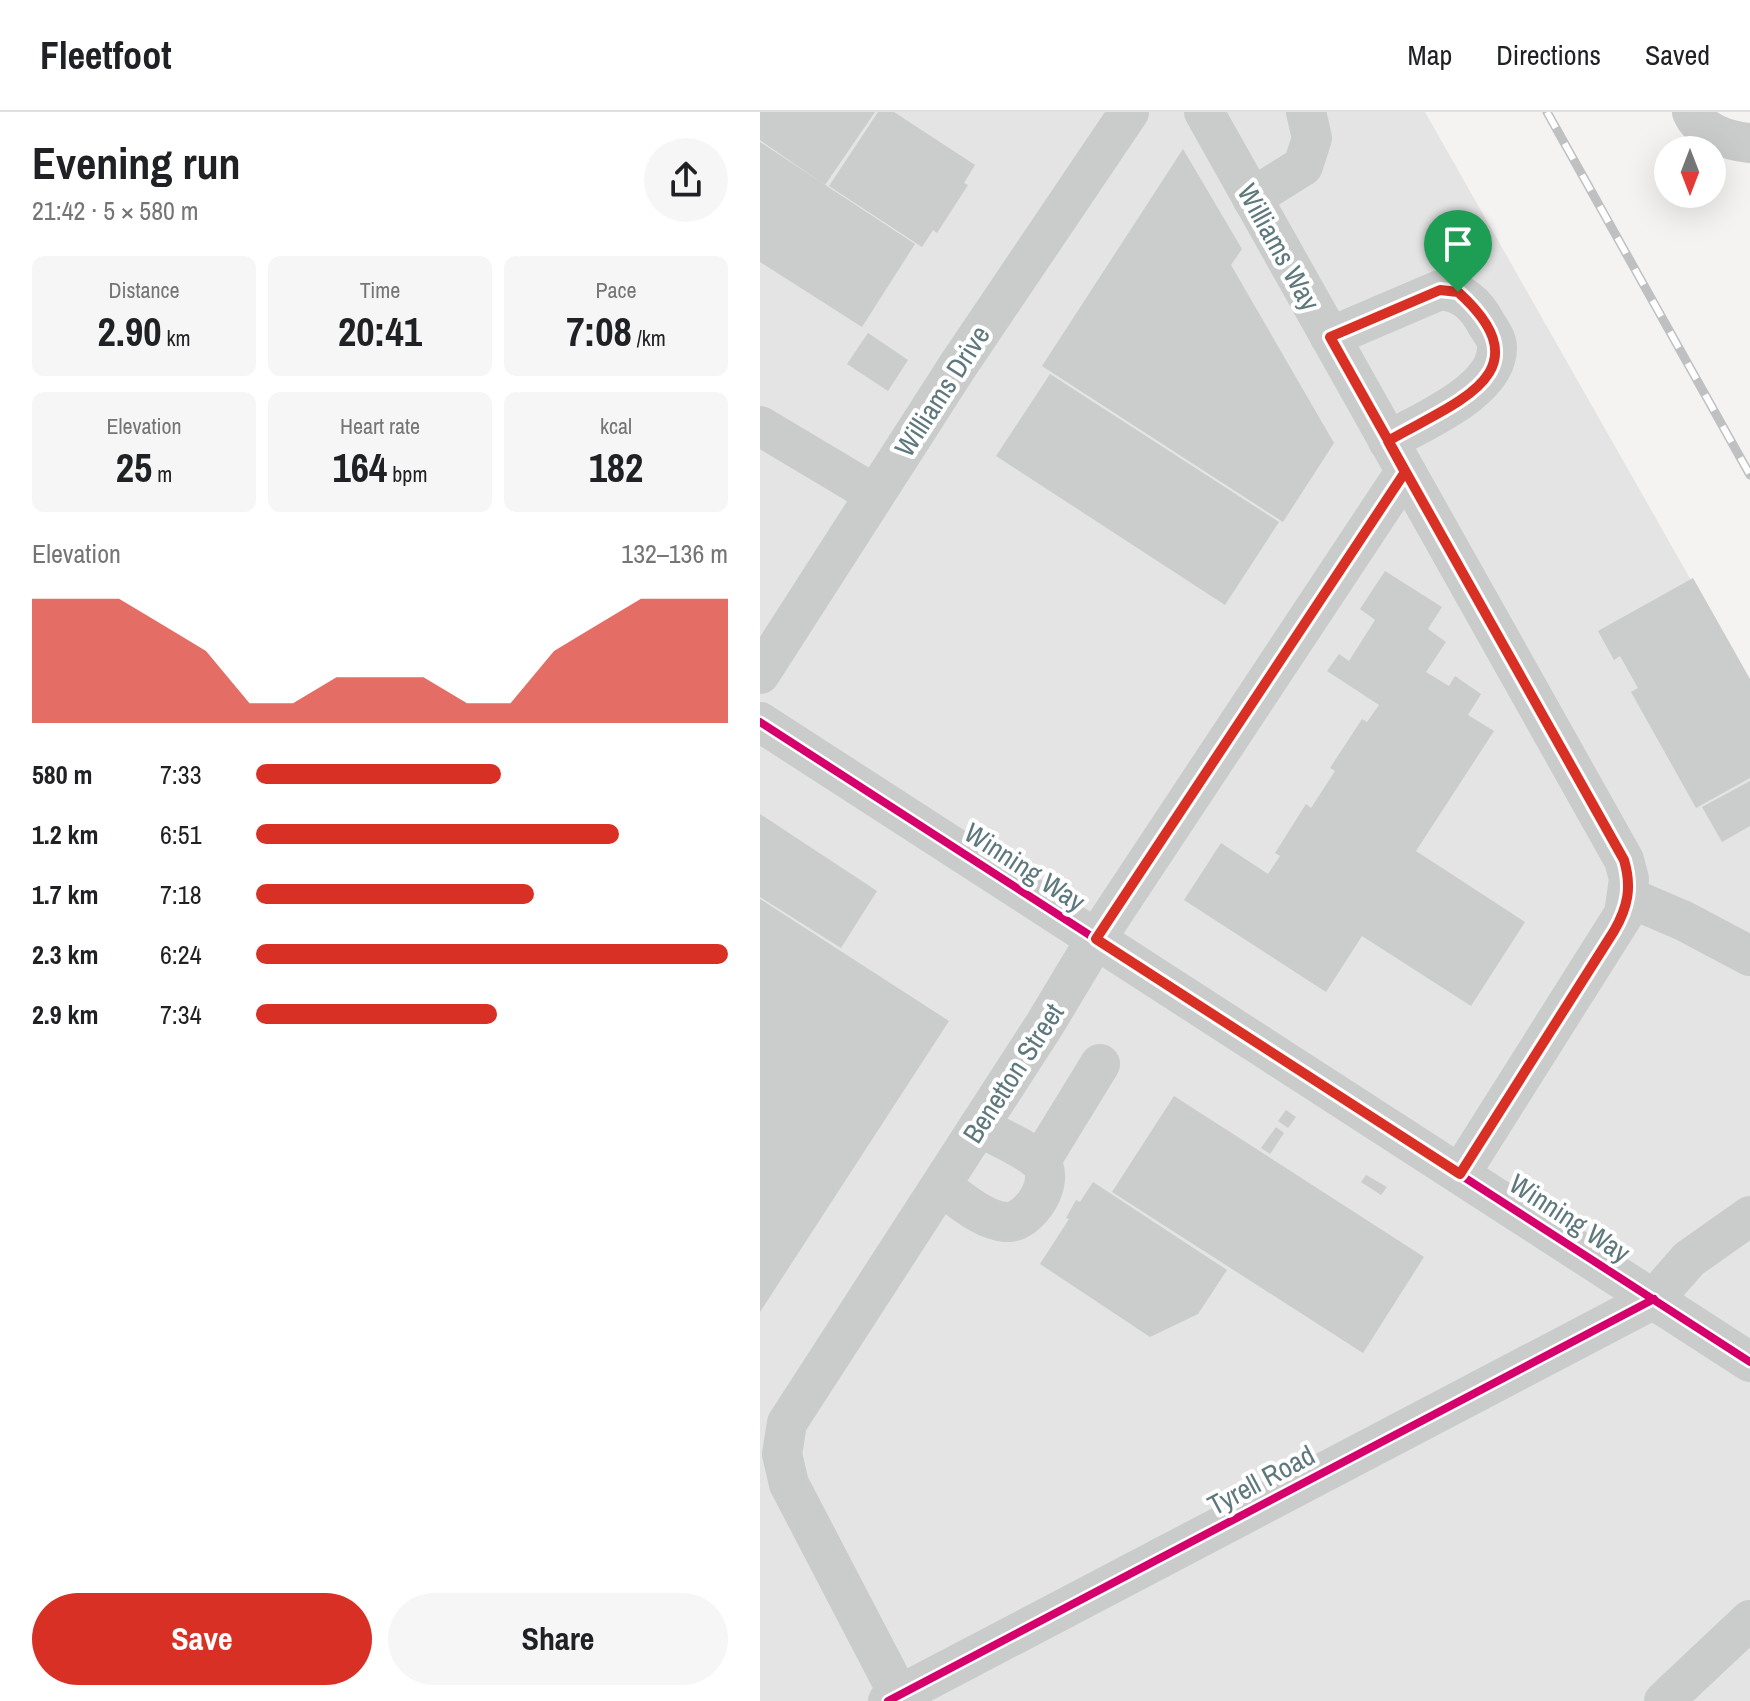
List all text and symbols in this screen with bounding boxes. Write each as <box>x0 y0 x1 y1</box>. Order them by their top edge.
text: Fleetfoot <box>40 30 172 81</box>
text: Map <box>1408 36 1452 74</box>
text: Directions <box>1496 36 1601 74</box>
text: Saved <box>1645 36 1710 74</box>
text: Evening run <box>32 133 241 193</box>
north arrow <box>1654 136 1726 208</box>
map controls <box>1654 136 1726 208</box>
button: share <box>644 138 728 222</box>
street label: Williams Way <box>1229 177 1330 318</box>
text: 21:42 · 5 × 580 m <box>32 193 199 228</box>
pin <box>1424 210 1492 292</box>
icon: arrive <box>1436 222 1480 266</box>
text: Distance <box>108 275 180 305</box>
text: Time <box>360 275 400 305</box>
text: Pace <box>595 275 637 305</box>
text: 2.90 <box>98 305 161 358</box>
text: 20:41 <box>338 305 422 358</box>
text: 7:08 <box>566 305 632 358</box>
street label: Williams Drive <box>885 318 999 464</box>
text: km <box>161 323 190 353</box>
text: /km <box>632 323 666 353</box>
text: Elevation <box>106 411 182 441</box>
text: Heart rate <box>340 411 420 441</box>
text: kcal <box>600 411 632 441</box>
text: 25 <box>116 441 152 494</box>
text: 164 <box>333 441 387 494</box>
text: 182 <box>589 441 643 494</box>
text: m <box>152 459 172 489</box>
text: bpm <box>387 459 427 489</box>
text: Elevation <box>32 536 121 571</box>
text: 132–136 m <box>621 536 728 571</box>
text: 580 m <box>32 757 92 792</box>
text: 7:33 <box>160 757 202 792</box>
street label: Winning Way <box>957 814 1093 921</box>
text: 1.2 km <box>32 817 98 852</box>
text: 6:51 <box>160 817 202 852</box>
text: 1.7 km <box>32 877 98 912</box>
text: 7:18 <box>160 877 202 912</box>
text: 2.3 km <box>32 937 98 972</box>
text: 6:24 <box>160 937 202 972</box>
street label: Benetton Street <box>954 996 1072 1150</box>
text: 2.9 km <box>32 997 98 1032</box>
text: 7:34 <box>160 997 202 1032</box>
street label: Winning Way <box>1502 1165 1638 1272</box>
street label: Tyrell Road <box>1201 1436 1321 1524</box>
button: Save <box>32 1593 372 1685</box>
button: Share <box>388 1593 728 1685</box>

